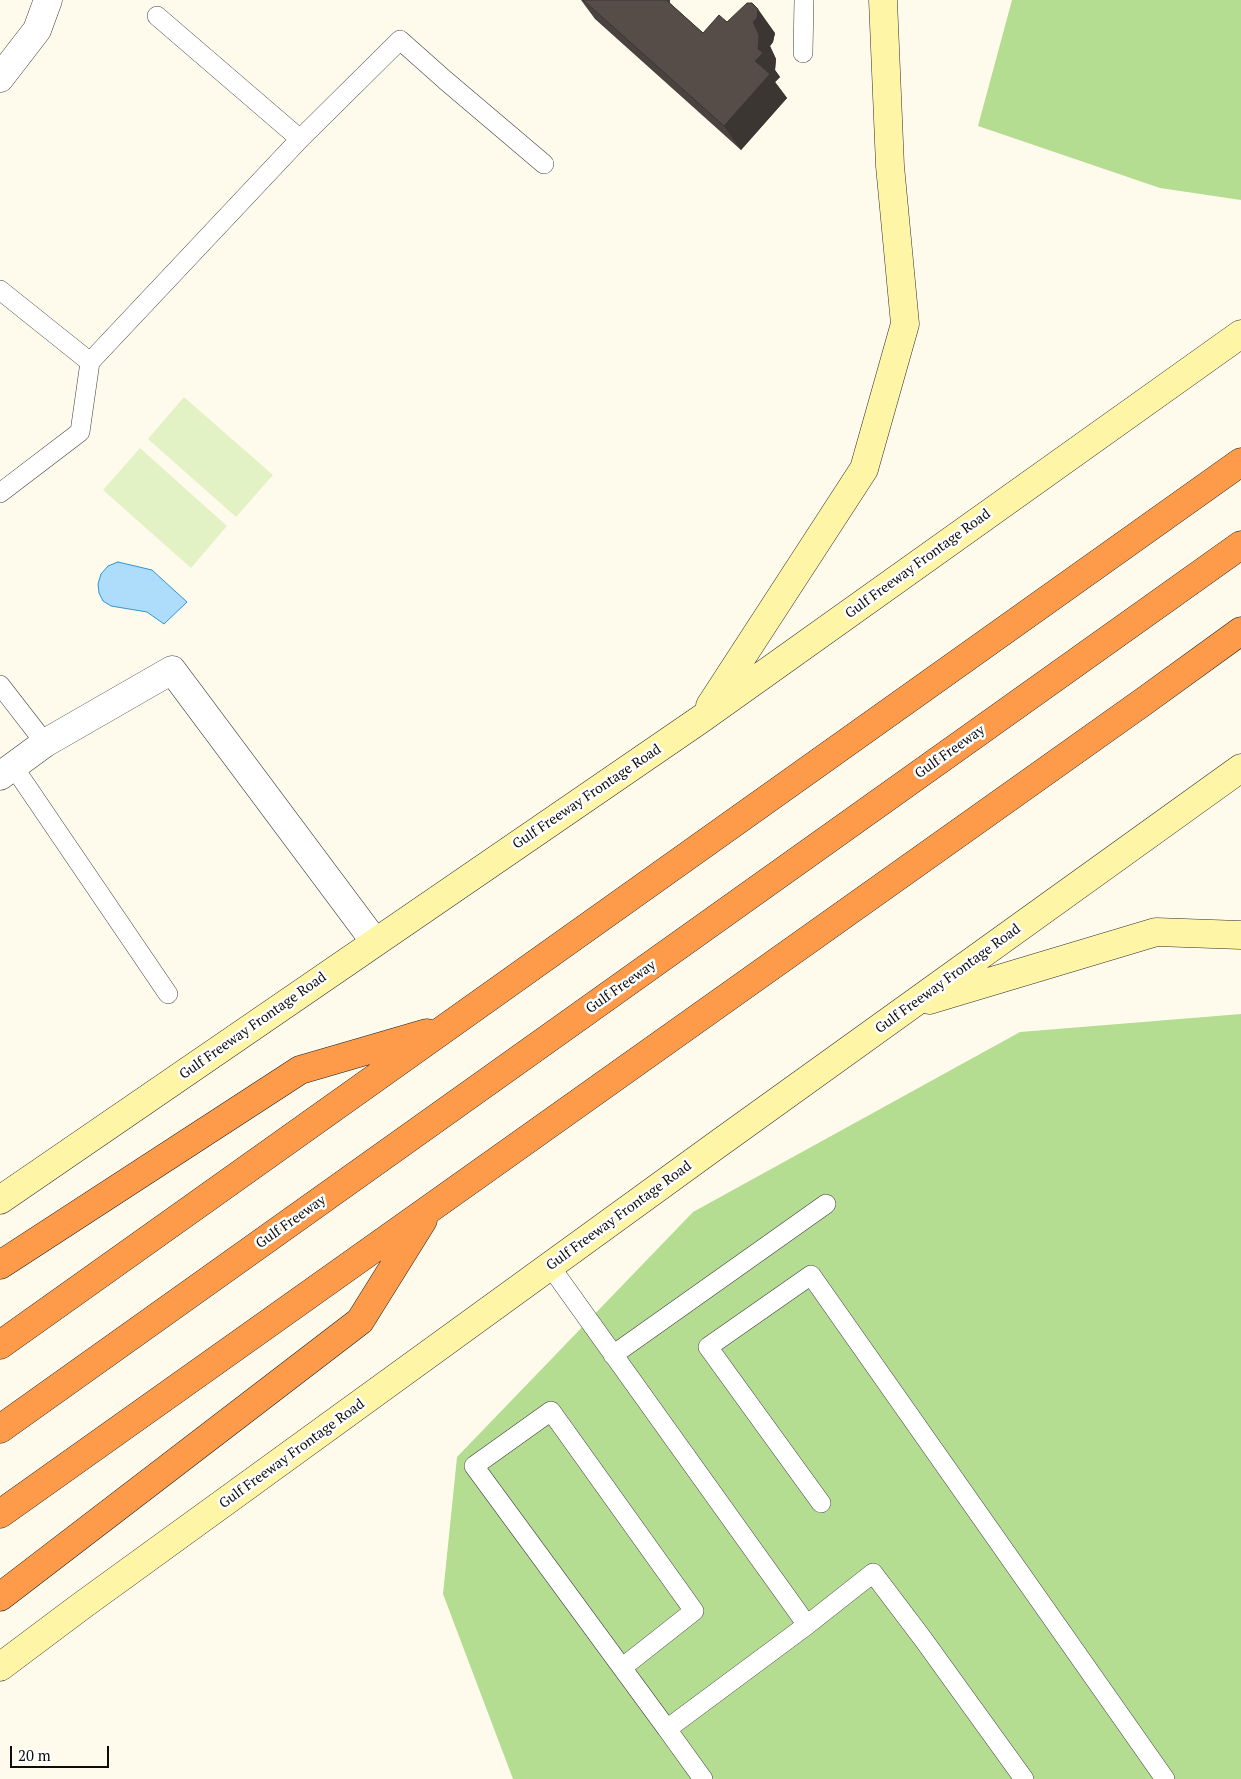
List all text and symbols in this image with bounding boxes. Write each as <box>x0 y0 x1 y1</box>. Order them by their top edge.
street label: Gulf Freeway Frontage Road <box>842 506 994 622</box>
street label: Gulf Freeway <box>912 722 988 782</box>
street label: Gulf Freeway Frontage Road <box>510 741 664 853</box>
street label: Gulf Freeway Frontage Road <box>872 921 1024 1037</box>
street label: Gulf Freeway <box>583 957 659 1017</box>
street label: Gulf Freeway Frontage Road <box>176 969 330 1083</box>
street label: Gulf Freeway Frontage Road <box>543 1158 695 1274</box>
street label: Gulf Freeway <box>253 1192 329 1252</box>
street label: Gulf Freeway Frontage Road <box>216 1396 368 1512</box>
scale bar <box>12 1736 111 1768</box>
text: 20 m <box>18 1745 51 1765</box>

